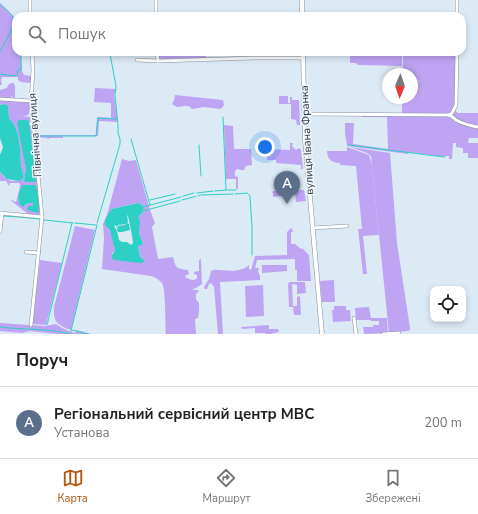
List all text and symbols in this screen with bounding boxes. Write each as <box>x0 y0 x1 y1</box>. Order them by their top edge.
search box <box>12 12 466 56</box>
icon: search <box>26 23 48 45</box>
text: Пошук <box>58 24 106 44</box>
north arrow <box>382 68 418 104</box>
street label: вулиця Івана Франка <box>297 85 317 195</box>
street label: Північна вулиця <box>25 92 45 177</box>
your location <box>255 137 275 157</box>
pin: A <box>274 171 300 204</box>
map controls <box>430 286 466 322</box>
button: locate <box>430 286 466 322</box>
text: Поруч <box>16 349 68 372</box>
text: Регіональний сервісний центр МВС <box>54 404 314 424</box>
text: A <box>24 414 34 432</box>
text: 200 m <box>424 414 462 432</box>
text: Установа <box>54 424 110 442</box>
tab: Карта <box>57 467 88 506</box>
tab: Маршрут <box>203 467 250 506</box>
tab: Збережені <box>365 467 421 506</box>

